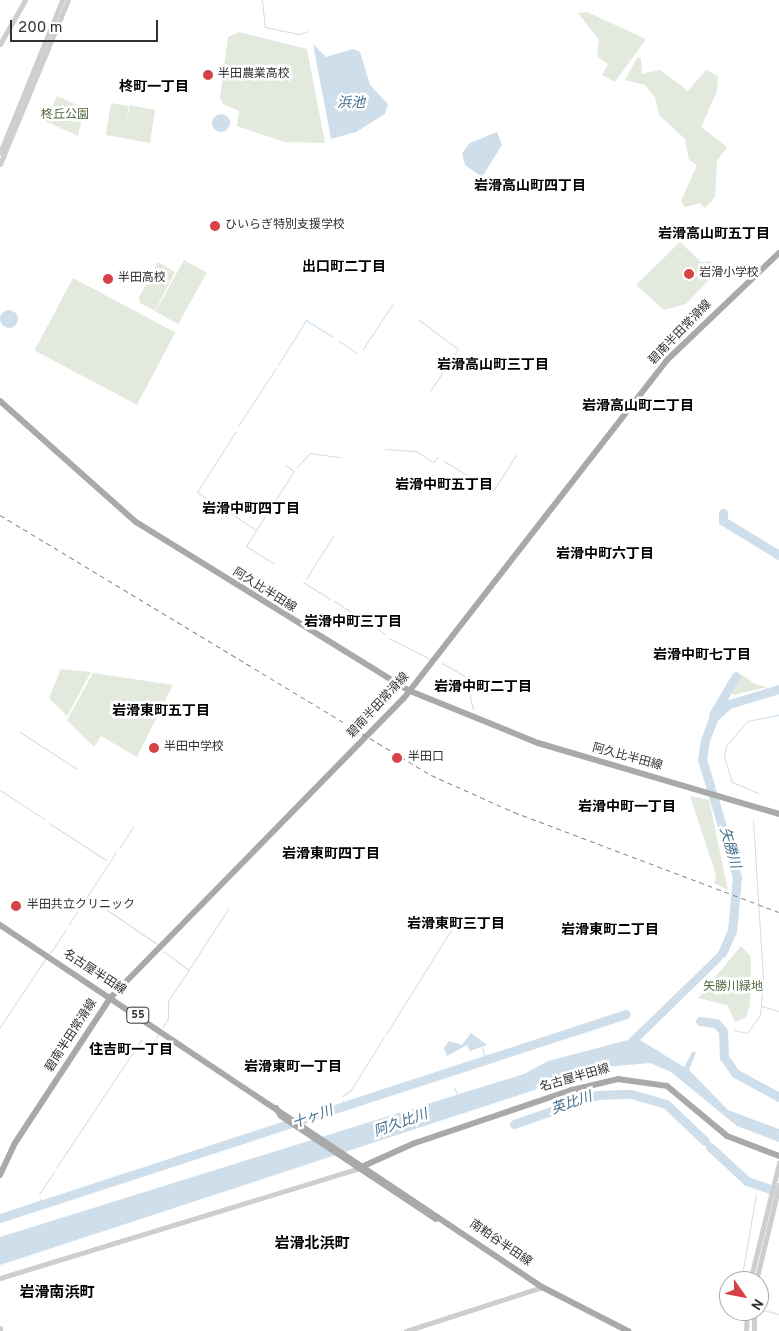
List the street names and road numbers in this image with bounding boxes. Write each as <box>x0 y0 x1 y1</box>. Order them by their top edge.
street label: 碧南半田常滑線 <box>647 298 715 368</box>
street label: 阿久比半田線 <box>230 566 298 616</box>
street label: 碧南半田常滑線 <box>345 670 413 742</box>
street label: 阿久比半田線 <box>590 742 664 774</box>
street label: 名古屋半田線 <box>60 947 128 999</box>
street label: 碧南半田常滑線 <box>43 997 101 1075</box>
road number: 55 <box>126 1006 150 1024</box>
street label: 名古屋半田線 <box>538 1062 612 1096</box>
street label: 南粕谷半田線 <box>466 1218 534 1270</box>

